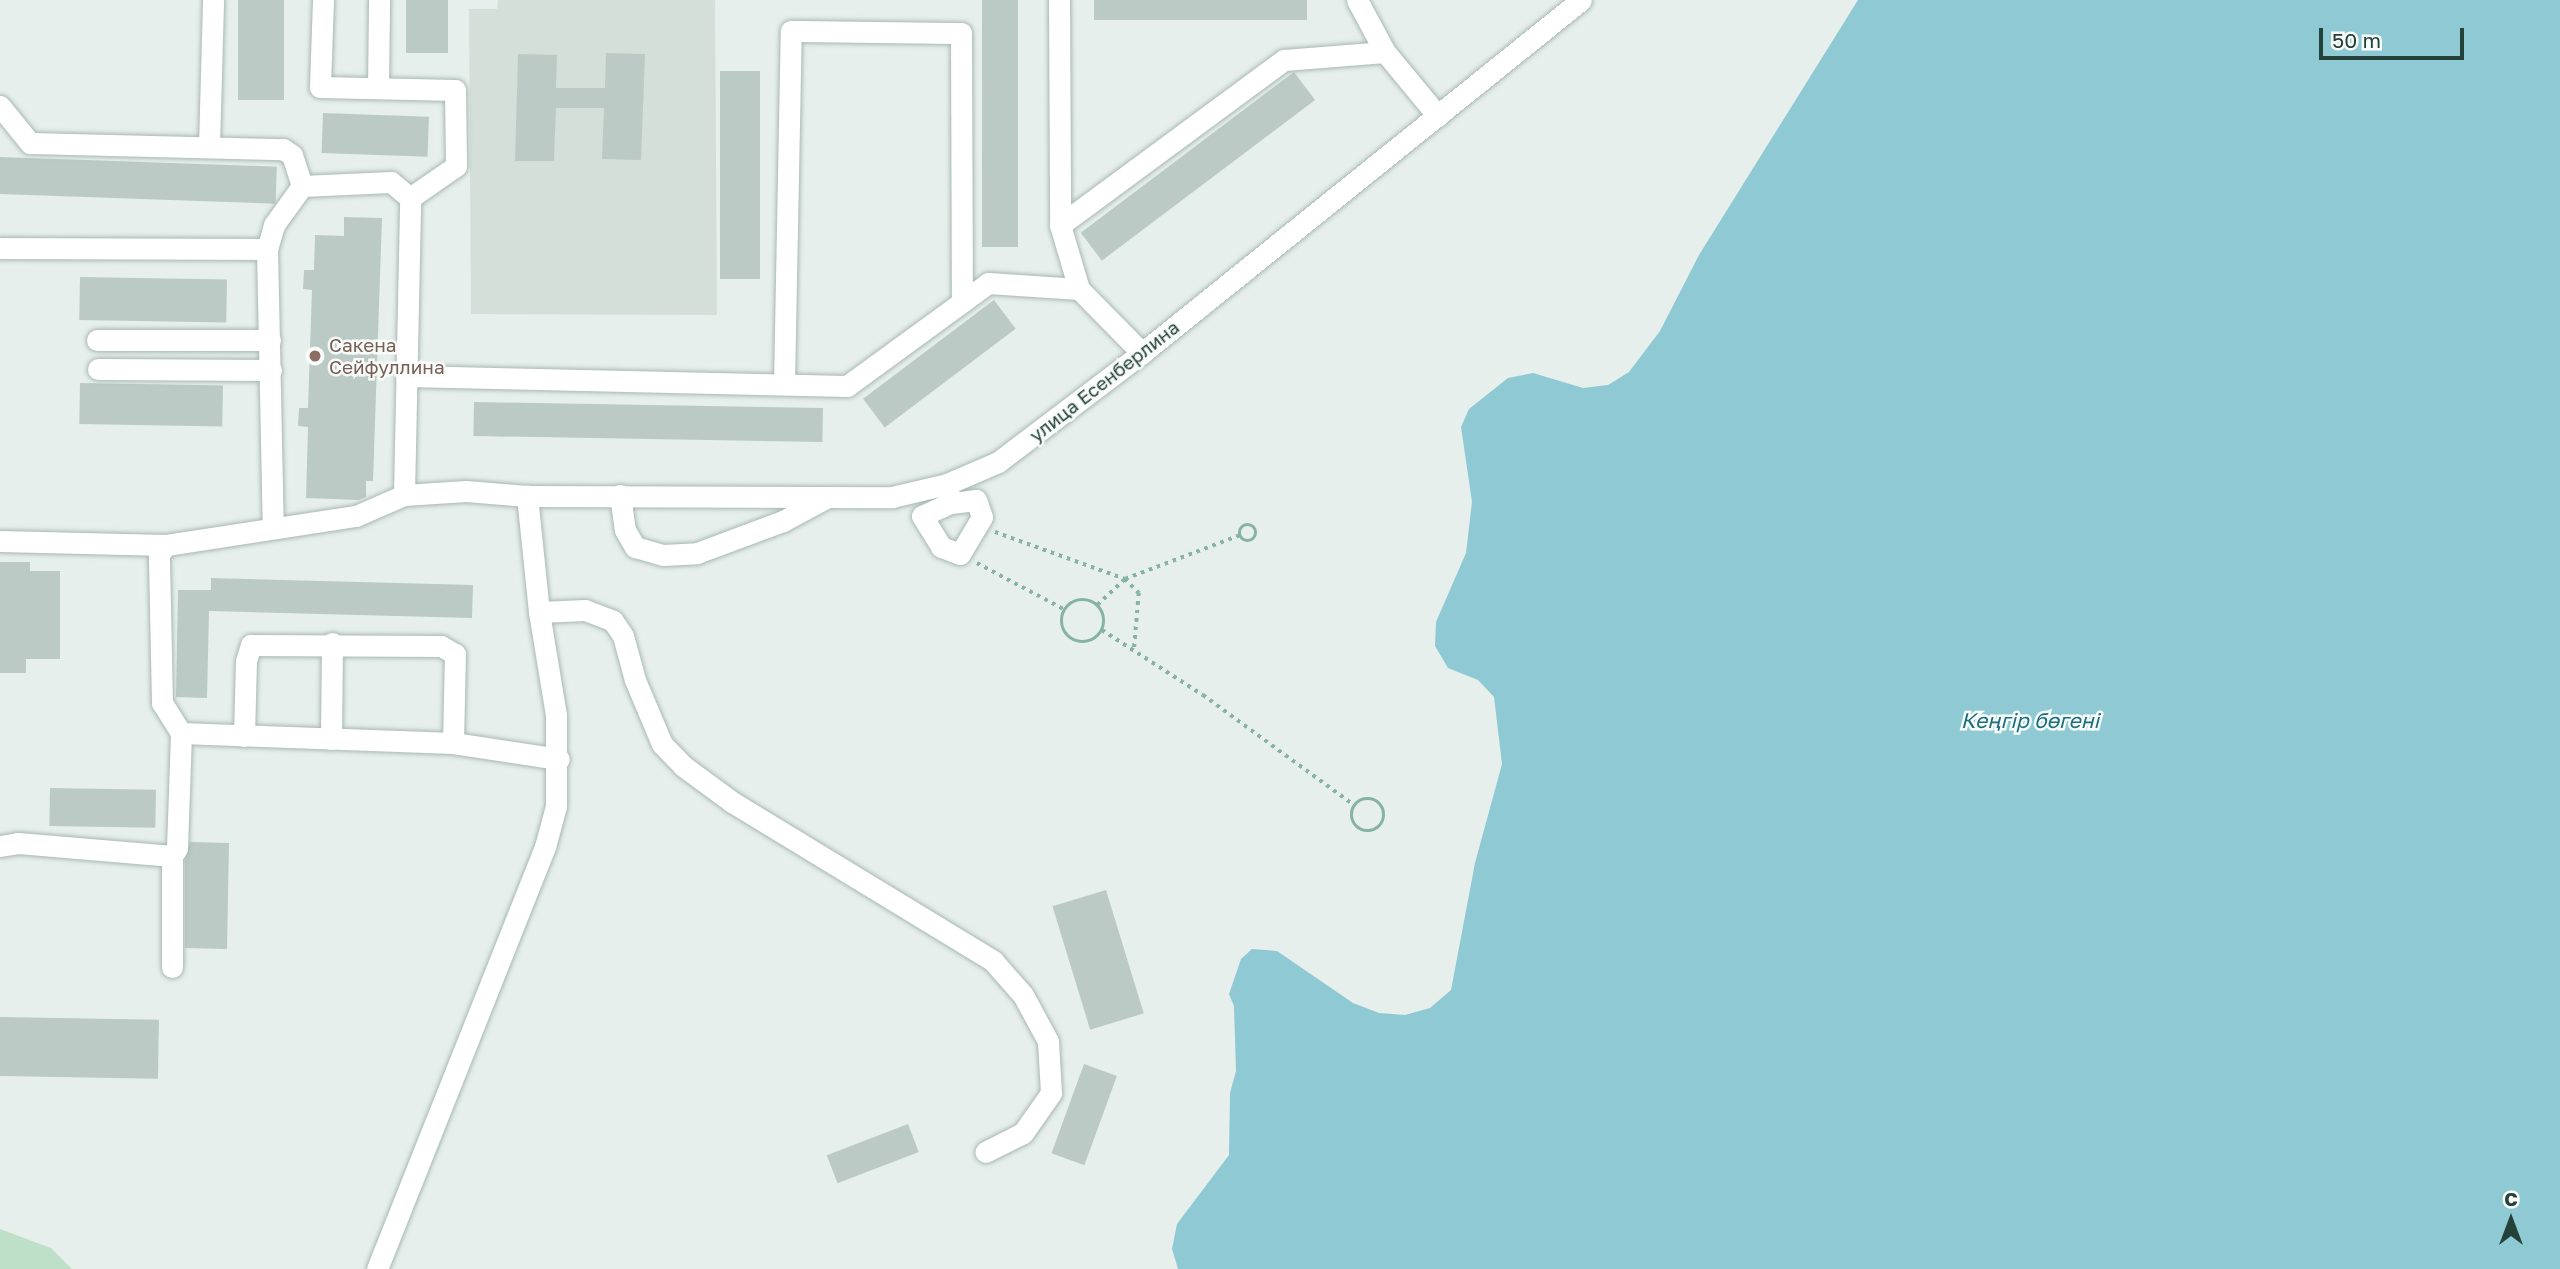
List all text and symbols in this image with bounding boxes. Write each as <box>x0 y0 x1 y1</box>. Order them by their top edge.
scale bar <box>2322 14 2467 58</box>
text: 50 m <box>2332 27 2381 53</box>
street label: улица Есенберлина <box>1025 315 1183 447</box>
place label: Сакена Сейфуллина <box>329 334 445 378</box>
marker: Сакена Сейфуллина <box>307 348 323 364</box>
water label: Кеңгір бөгені <box>1961 707 2099 733</box>
north arrow <box>2476 1185 2546 1255</box>
text: С <box>2504 1187 2518 1210</box>

